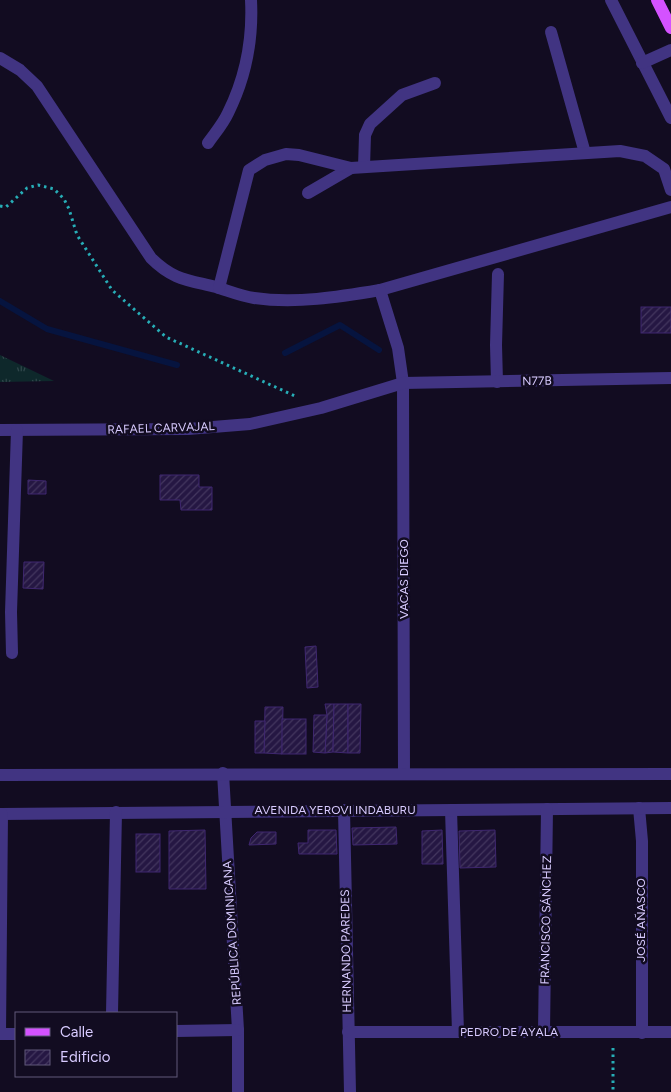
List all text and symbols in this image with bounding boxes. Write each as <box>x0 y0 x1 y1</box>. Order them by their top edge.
street label: N77B <box>522 374 552 388</box>
street label: RAFAEL CARVAJAL <box>107 419 216 437</box>
street label: VACAS DIEGO <box>397 539 411 619</box>
street label: AVENIDA YEROVI INDABURU <box>254 803 416 817</box>
street label: FRANCISCO SÁNCHEZ <box>538 855 554 985</box>
street label: REPÚBLICA DOMINICANA <box>220 861 244 1005</box>
street label: JOSÉ AÑASCO <box>634 878 648 962</box>
street label: HERNANDO PAREDES <box>338 889 354 1013</box>
legend <box>15 1012 178 1077</box>
text: Calle <box>60 1023 93 1041</box>
street label: PEDRO DE AYALA <box>460 1025 558 1039</box>
text: Edificio <box>60 1048 111 1066</box>

